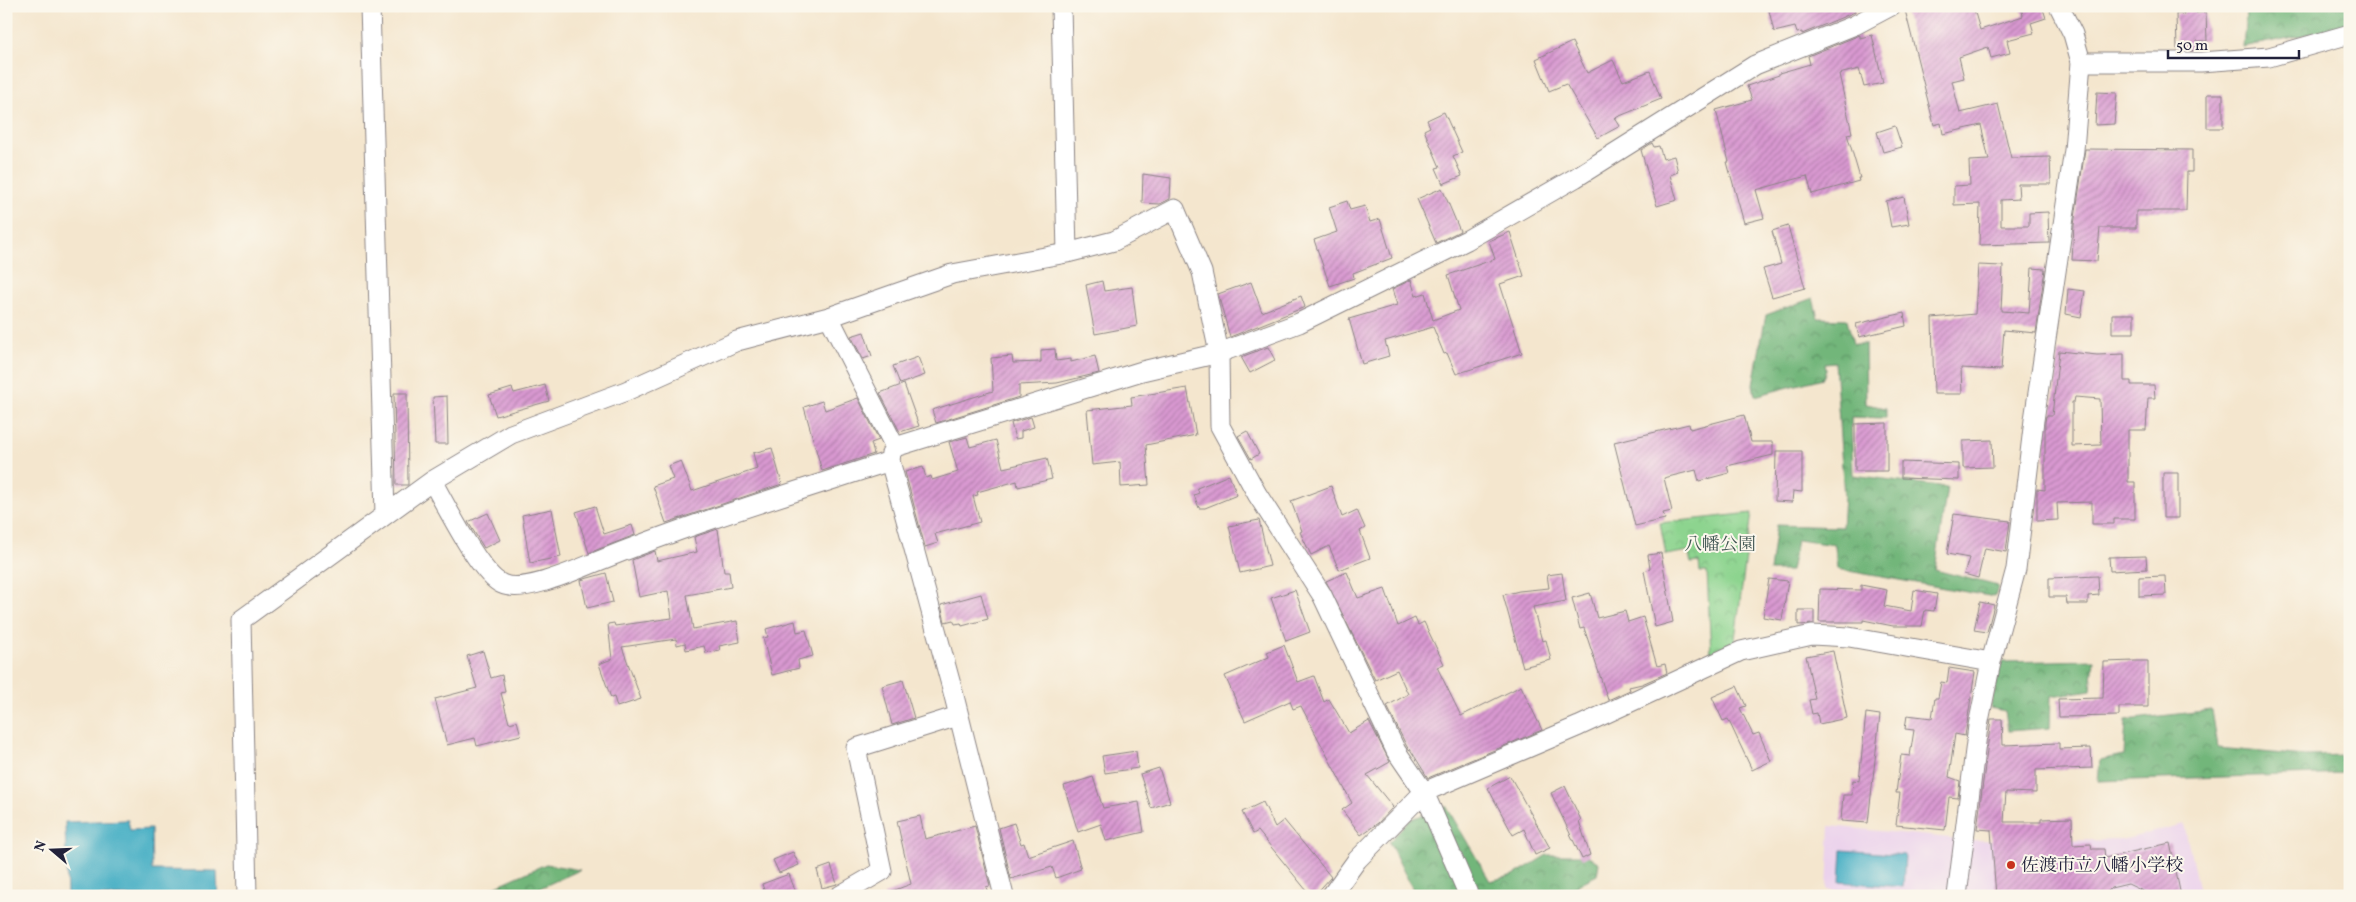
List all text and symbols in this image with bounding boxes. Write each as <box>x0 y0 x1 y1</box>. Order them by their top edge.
scale bar <box>2168 28 2300 60</box>
text: 50 m <box>2176 36 2208 57</box>
park label: 八幡公園 <box>1684 533 1756 558</box>
north arrow <box>28 824 78 874</box>
text: N <box>30 838 52 854</box>
place label: 佐渡市立八幡小学校 <box>2021 854 2183 879</box>
marker: 佐渡市立八幡小学校 <box>2005 859 2017 871</box>

